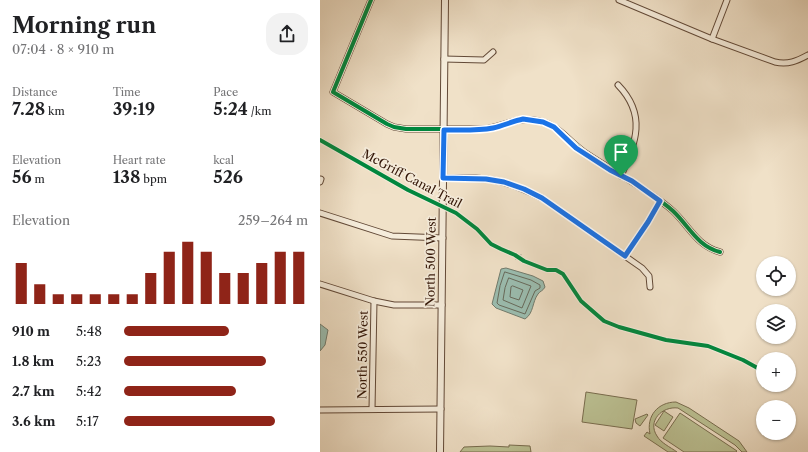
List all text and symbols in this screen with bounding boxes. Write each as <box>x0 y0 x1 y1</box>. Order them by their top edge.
text: Morning run <box>12 12 156 39</box>
button: share <box>266 13 308 55</box>
text: 07:04 · 8 × 910 m <box>12 41 114 57</box>
text: Distance <box>12 85 58 99</box>
text: Time <box>113 85 140 99</box>
text: Pace <box>213 85 238 99</box>
text: 7.28 <box>12 99 45 119</box>
text: 39:19 <box>113 99 155 119</box>
text: 5:24 <box>213 99 248 119</box>
text: km <box>45 104 65 118</box>
text: /km <box>248 104 271 118</box>
pin <box>604 135 638 176</box>
icon: arrive <box>610 141 632 163</box>
street label: McGriff Canal Trail <box>360 146 465 211</box>
text: Elevation <box>12 153 61 167</box>
text: Heart rate <box>113 153 166 167</box>
text: kcal <box>213 153 234 167</box>
text: 56 <box>12 167 32 187</box>
text: 138 <box>113 167 140 187</box>
text: 526 <box>213 167 243 187</box>
text: m <box>32 172 45 186</box>
text: bpm <box>140 172 167 186</box>
text: Elevation <box>12 212 70 228</box>
text: 259–264 m <box>238 212 308 228</box>
street label: North 500 West <box>422 216 439 307</box>
map controls <box>756 256 796 440</box>
button: locate <box>756 256 796 296</box>
button: layers <box>756 304 796 344</box>
street label: North 550 West <box>354 310 371 399</box>
text: 910 m <box>12 323 50 339</box>
text: 5:48 <box>76 323 102 339</box>
button: + <box>756 352 796 392</box>
text: 1.8 km <box>12 353 54 369</box>
text: 5:23 <box>76 353 101 369</box>
text: 2.7 km <box>12 383 55 399</box>
text: 5:42 <box>76 383 102 399</box>
button: − <box>756 400 796 440</box>
text: 3.6 km <box>12 413 56 429</box>
text: 5:17 <box>76 413 99 429</box>

